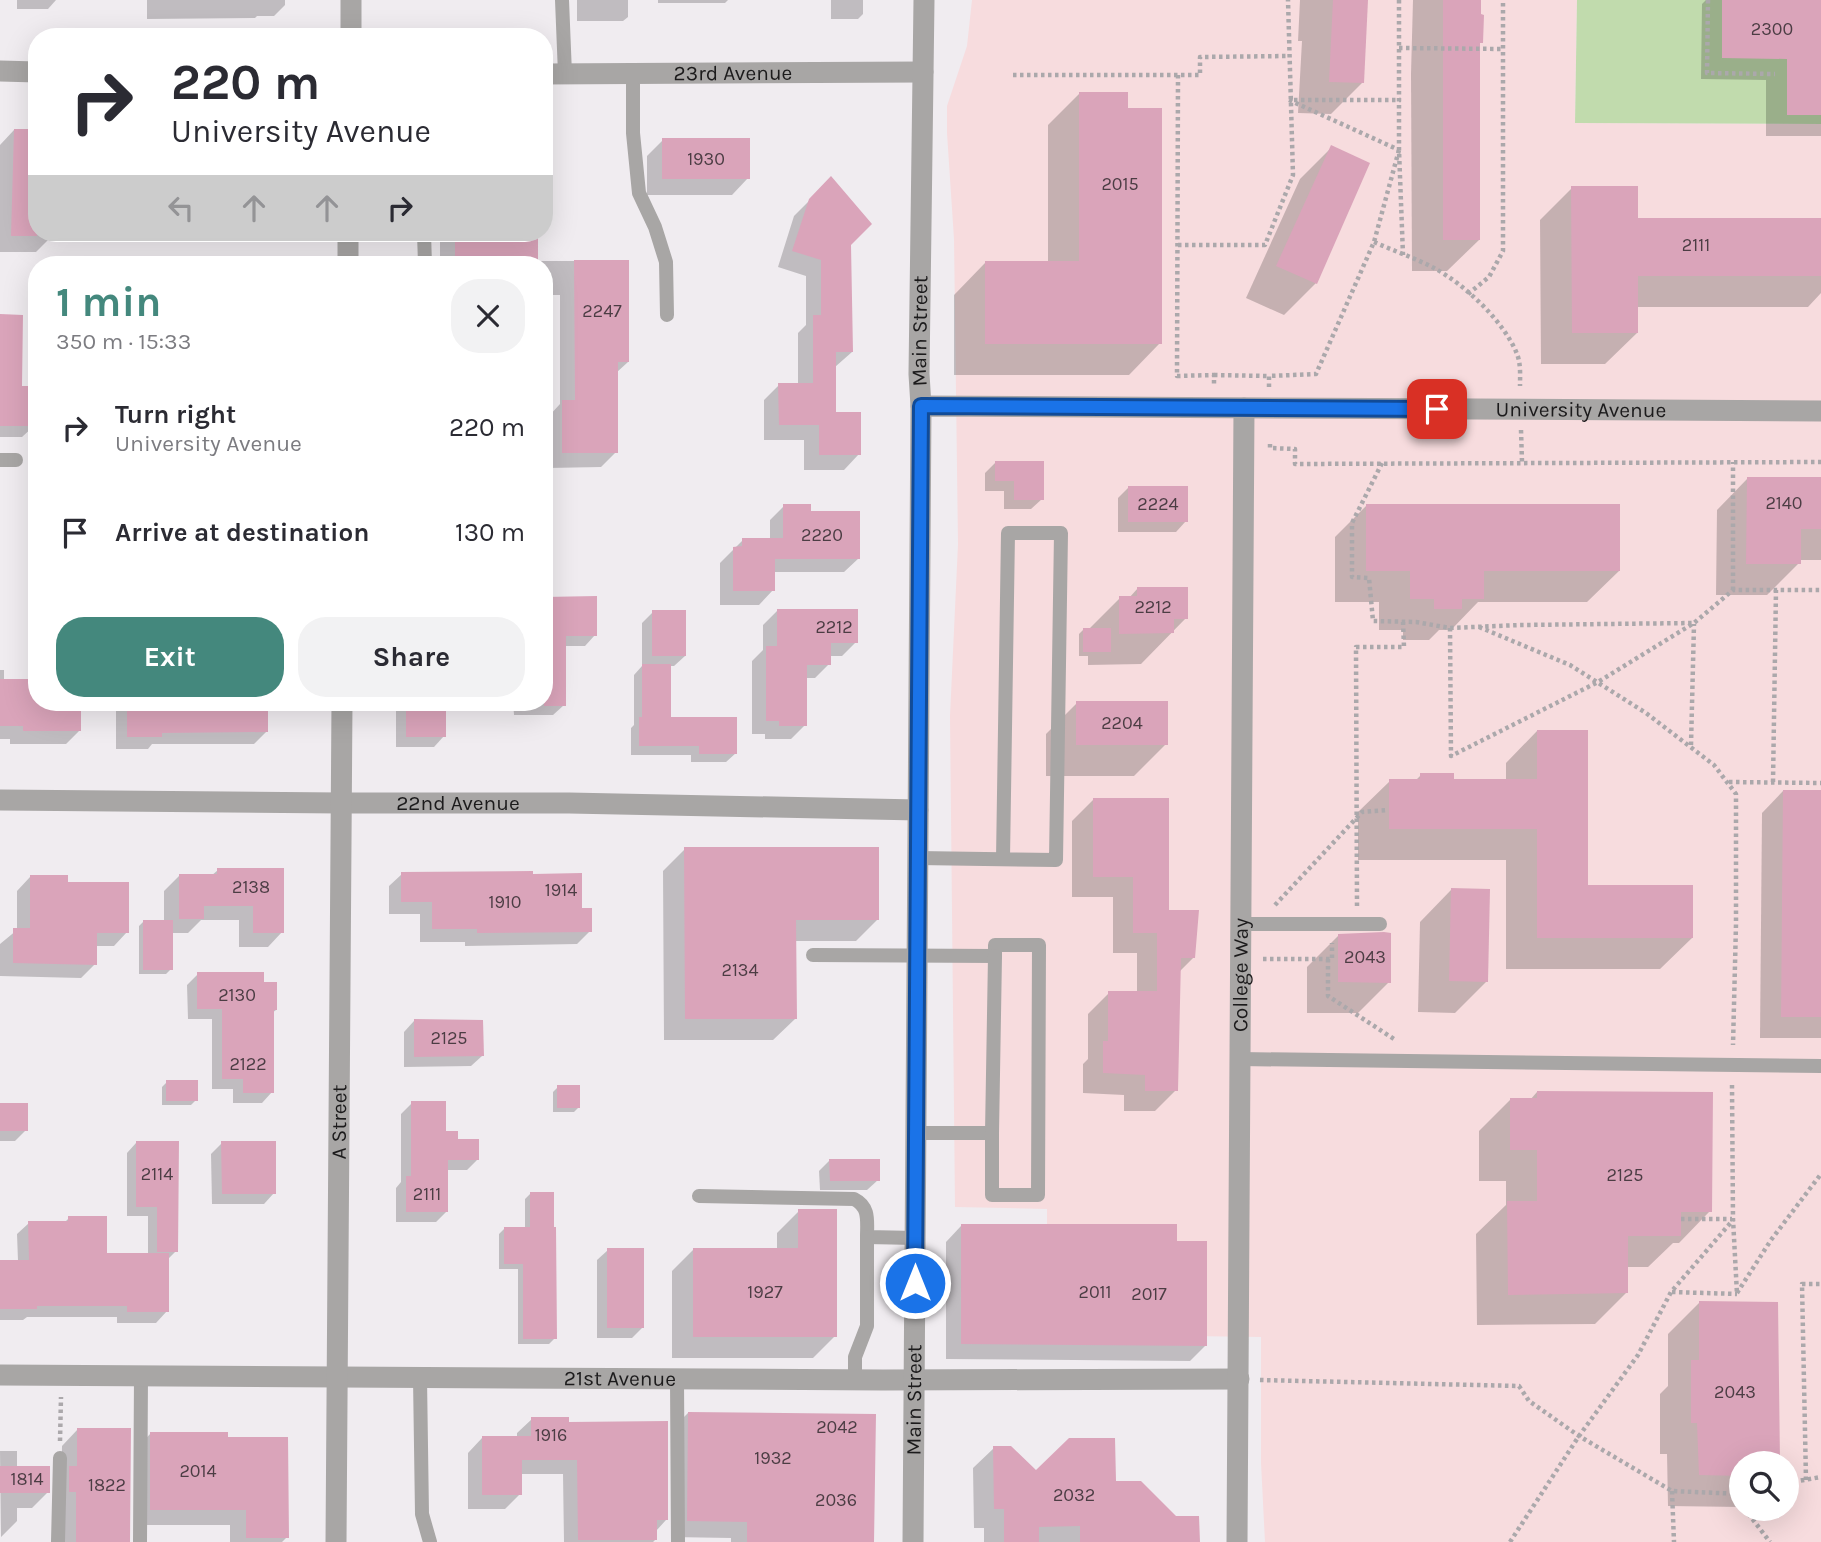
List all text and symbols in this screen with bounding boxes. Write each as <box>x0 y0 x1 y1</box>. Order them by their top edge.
house number: 2300 <box>1751 18 1793 40</box>
text: 220 m <box>171 54 320 111</box>
icon: right <box>56 56 147 147</box>
street label: 23rd Avenue <box>674 61 792 85</box>
text: University Avenue <box>171 113 431 150</box>
house number: 1930 <box>687 148 725 170</box>
house number: 2015 <box>1101 173 1139 195</box>
icon: left <box>162 189 200 227</box>
icon: ahead <box>235 189 273 227</box>
icon: ahead <box>308 189 346 227</box>
icon: right <box>381 189 419 227</box>
house number: 2111 <box>1682 234 1710 256</box>
street label: Main Street <box>907 275 932 387</box>
text: 1 min <box>56 277 161 327</box>
button: close <box>451 279 525 353</box>
house number: 2247 <box>582 300 622 322</box>
text: 350 m · 15:33 <box>56 328 191 355</box>
pin <box>1407 379 1467 439</box>
icon: arrive <box>1418 390 1456 428</box>
street label: University Avenue <box>1495 397 1666 422</box>
text: Turn right <box>115 399 236 430</box>
icon: right <box>56 409 94 447</box>
text: 220 m <box>449 412 525 443</box>
text: University Avenue <box>115 430 302 457</box>
house number: 2140 <box>1765 492 1803 514</box>
house number: 2224 <box>1137 493 1179 515</box>
icon: arrive <box>56 514 94 552</box>
text: Arrive at destination <box>115 517 369 548</box>
text: 130 m <box>455 517 525 548</box>
house number: 2220 <box>801 524 843 546</box>
house number: 2212 <box>1134 596 1172 618</box>
house number: 2212 <box>815 616 853 638</box>
button: Exit <box>56 617 284 697</box>
button: Share <box>298 617 525 697</box>
house number: 2204 <box>1101 712 1143 734</box>
street label: 22nd Avenue <box>396 791 520 815</box>
house number: 2138 <box>232 876 270 898</box>
house number: 1914 <box>545 879 577 901</box>
house number: 1910 <box>488 891 522 913</box>
street label: College Way <box>1228 918 1253 1032</box>
house number: 2043 <box>1344 946 1386 968</box>
house number: 2134 <box>721 959 759 981</box>
house number: 2130 <box>218 984 256 1006</box>
house number: 2125 <box>431 1027 467 1049</box>
house number: 2122 <box>229 1053 267 1075</box>
street label: A Street <box>327 1084 351 1159</box>
house number: 2114 <box>141 1163 173 1185</box>
house number: 2125 <box>1607 1164 1643 1186</box>
house number: 2111 <box>413 1183 441 1205</box>
position arrow <box>878 1246 952 1320</box>
house number: 1927 <box>747 1281 783 1303</box>
house number: 2011 <box>1078 1281 1112 1303</box>
house number: 2017 <box>1131 1283 1167 1305</box>
street label: Main Street <box>902 1344 926 1456</box>
street label: 21st Avenue <box>564 1366 676 1391</box>
house number: 2043 <box>1714 1381 1756 1403</box>
house number: 2042 <box>816 1416 858 1438</box>
house number: 1916 <box>535 1424 567 1446</box>
house number: 1932 <box>754 1447 792 1469</box>
map controls <box>1729 1451 1799 1521</box>
button: search <box>1729 1451 1799 1521</box>
house number: 2014 <box>179 1460 217 1482</box>
house number: 1814 <box>10 1468 44 1490</box>
house number: 1822 <box>88 1474 126 1496</box>
house number: 2032 <box>1053 1484 1095 1506</box>
house number: 2036 <box>815 1489 857 1511</box>

